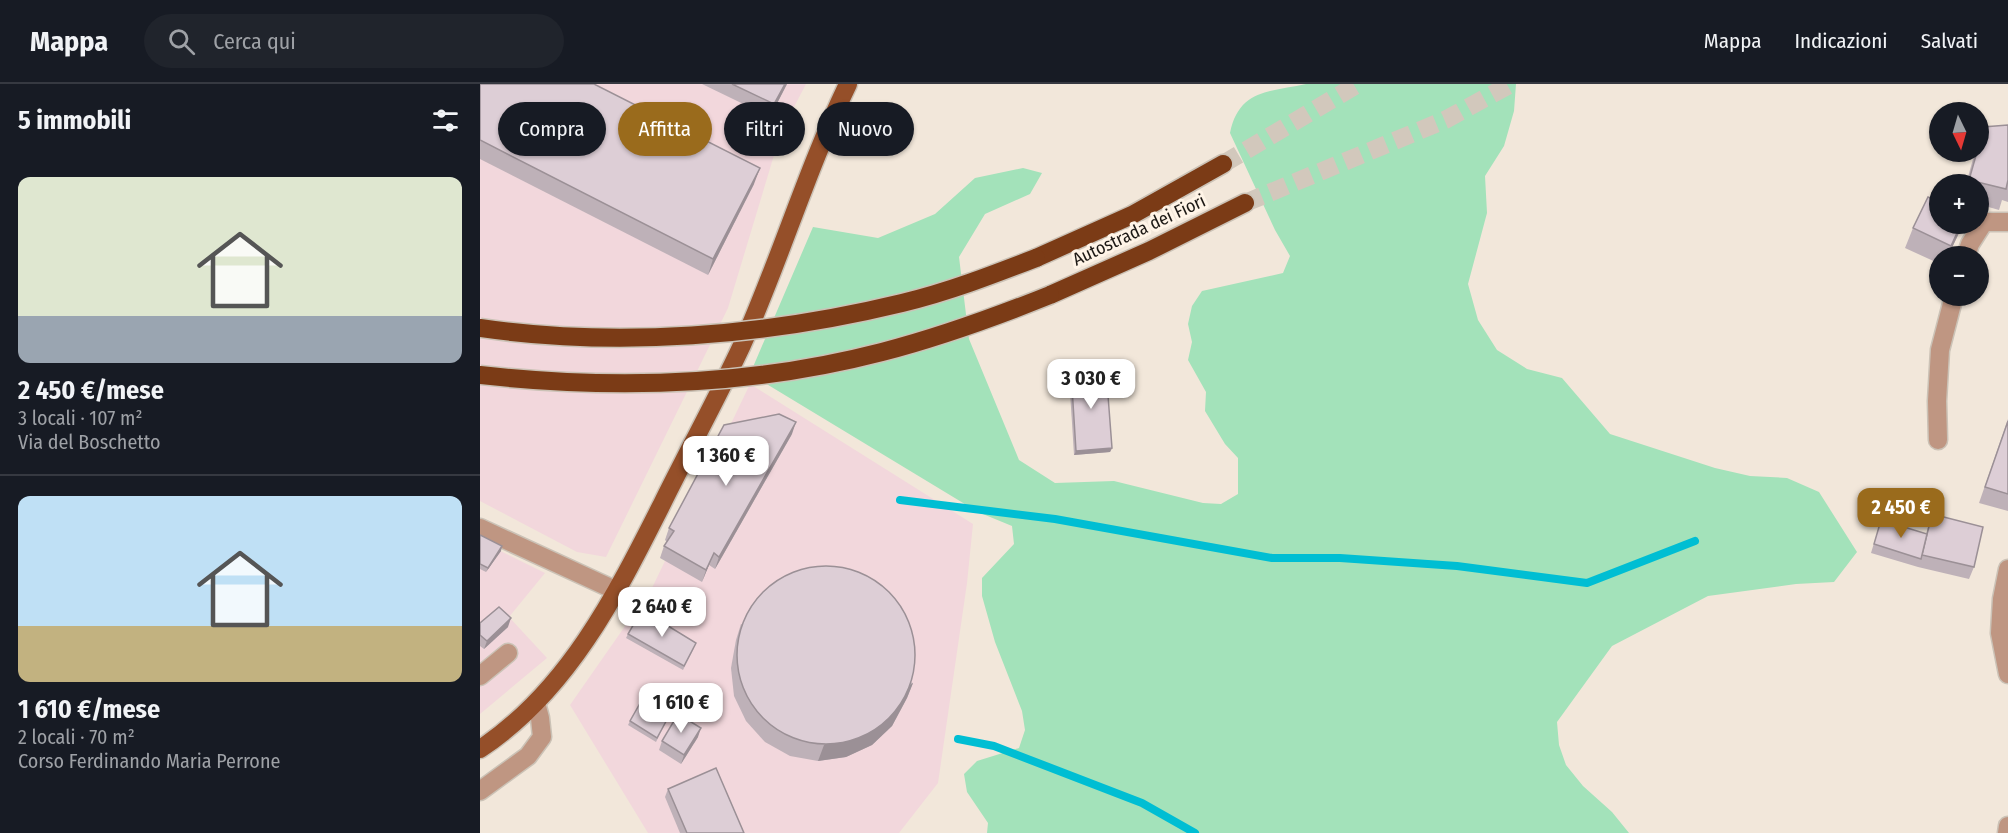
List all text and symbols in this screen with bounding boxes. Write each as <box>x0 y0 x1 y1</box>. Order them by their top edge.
search box <box>144 14 564 68</box>
text: Mappa <box>30 25 108 58</box>
icon: search <box>165 25 198 58</box>
text: Cerca qui <box>213 28 296 55</box>
text: Mappa <box>1704 28 1761 54</box>
text: Indicazioni <box>1794 28 1888 54</box>
text: Salvati <box>1921 28 1978 54</box>
chip: Compra <box>498 102 606 156</box>
chip: Affitta <box>618 102 712 156</box>
chip: Filtri <box>724 102 805 156</box>
chip: Nuovo <box>817 102 914 156</box>
north arrow <box>1929 102 1989 162</box>
map controls <box>1929 102 1989 306</box>
icon: filters <box>429 104 462 137</box>
text: 5 immobili <box>18 105 131 136</box>
button: + <box>1929 174 1989 234</box>
street label: Autostrada dei Fiori <box>1069 190 1209 270</box>
icon: home <box>186 216 294 324</box>
button: − <box>1929 246 1989 306</box>
pin: 3 030 € <box>1036 359 1146 410</box>
text: 3 030 € <box>1061 366 1121 390</box>
text: 2 450 €/mese <box>18 375 164 406</box>
text: 3 locali · 107 m² <box>18 406 143 430</box>
text: Via del Boschetto <box>18 430 161 454</box>
pin: 1 360 € <box>671 436 781 487</box>
text: 1 360 € <box>697 443 755 467</box>
pin: 2 450 € <box>1846 488 1956 539</box>
text: 2 450 € <box>1871 495 1931 519</box>
icon: home <box>186 535 294 643</box>
pin: 2 640 € <box>607 587 717 638</box>
text: 2 640 € <box>632 594 692 618</box>
pin: 1 610 € <box>626 683 736 734</box>
text: 1 610 € <box>653 690 709 714</box>
text: 1 610 €/mese <box>18 694 160 725</box>
text: 2 locali · 70 m² <box>18 725 135 749</box>
text: Corso Ferdinando Maria Perrone <box>18 749 280 773</box>

